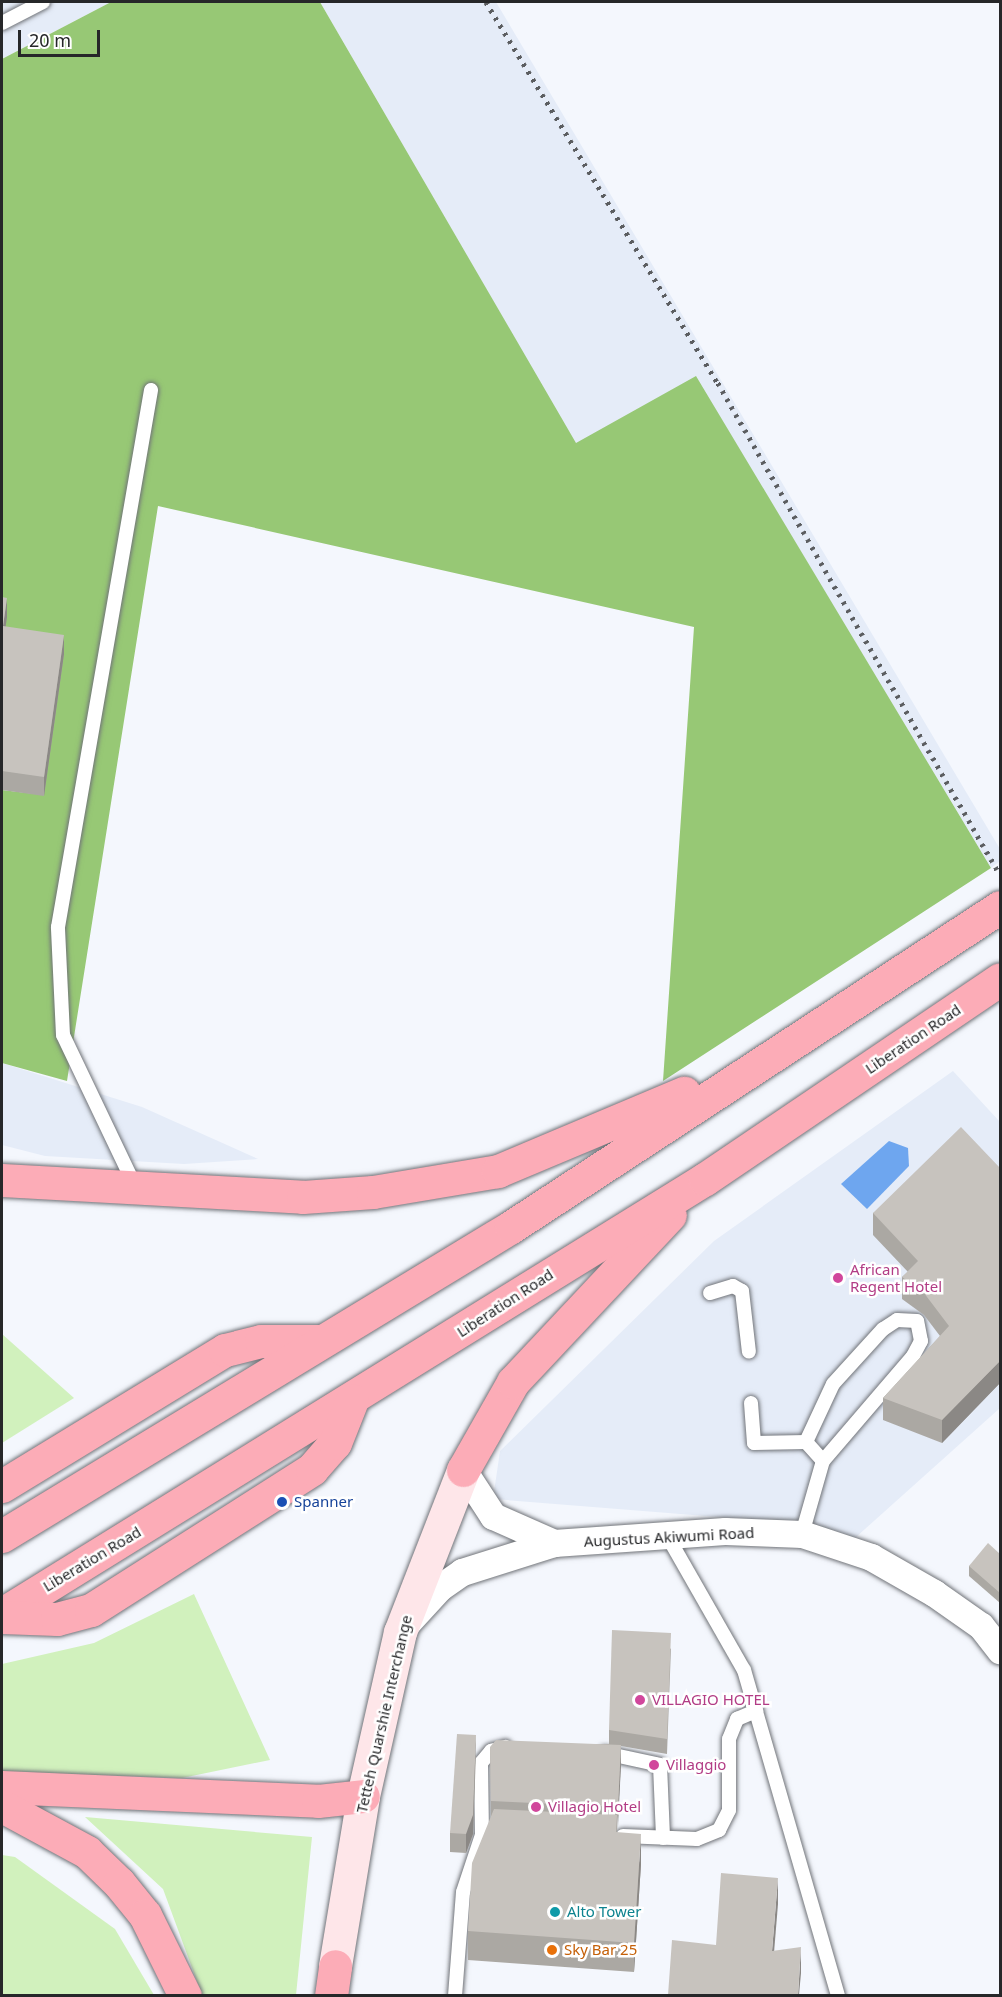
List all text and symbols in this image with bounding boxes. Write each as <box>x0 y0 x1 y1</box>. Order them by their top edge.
scale bar <box>21 18 104 56</box>
text: 20 m <box>29 28 71 52</box>
street label: Liberation Road <box>862 1000 964 1078</box>
place label: African Regent Hotel <box>850 1260 942 1295</box>
street label: Liberation Road <box>453 1265 557 1341</box>
marker: African Regent Hotel <box>831 1271 845 1285</box>
place label: Spanner <box>294 1493 353 1511</box>
marker: Spanner <box>275 1495 289 1509</box>
street label: Liberation Road <box>40 1523 144 1595</box>
street label: Augustus Akiwumi Road <box>583 1524 755 1550</box>
street label: Tetteh Quarshie Interchange <box>352 1613 416 1815</box>
place label: VILLAGIO HOTEL <box>652 1691 770 1709</box>
marker: VILLAGIO HOTEL <box>633 1693 647 1707</box>
place label: Villaggio <box>666 1756 726 1774</box>
marker: Villaggio <box>647 1758 661 1772</box>
place label: Villagio Hotel <box>548 1798 641 1816</box>
marker: Villagio Hotel <box>529 1800 543 1814</box>
place label: Alto Tower <box>567 1903 641 1921</box>
marker: Alto Tower <box>548 1905 562 1919</box>
place label: Sky Bar 25 <box>564 1941 637 1959</box>
marker: Sky Bar 25 <box>545 1943 559 1957</box>

